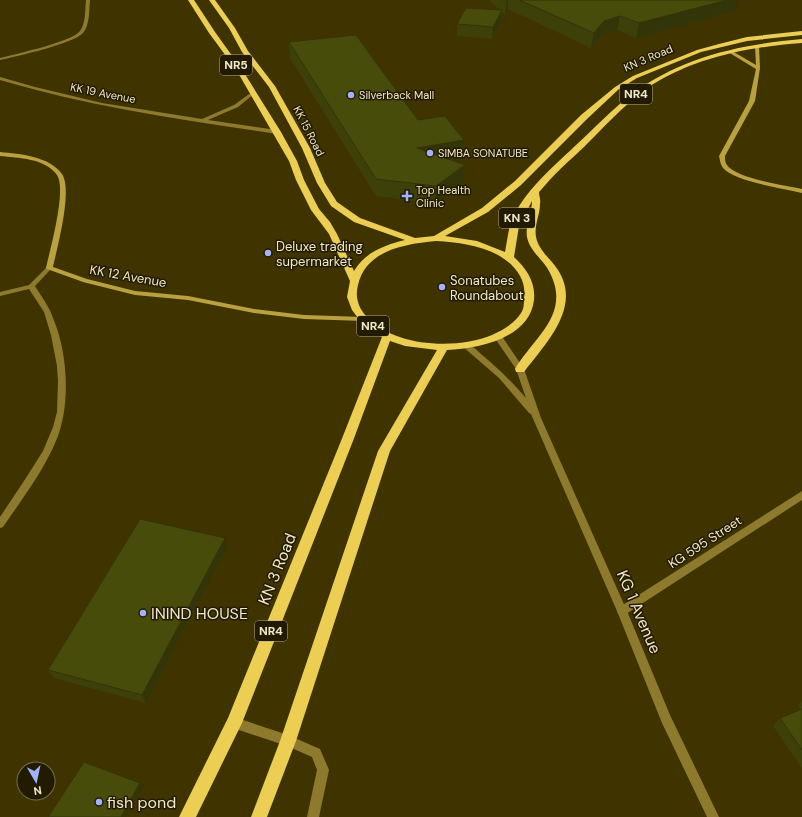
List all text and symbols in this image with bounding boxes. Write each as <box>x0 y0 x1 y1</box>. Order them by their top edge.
street label: KN 3 Road <box>621 41 675 75</box>
road number: NR5 <box>220 55 252 75</box>
street label: KK 19 Avenue <box>69 80 137 106</box>
road number: NR4 <box>620 84 652 104</box>
place label: Silverback Mall <box>359 88 434 102</box>
marker: Silverback Mall <box>346 90 356 100</box>
street label: KK 15 Road <box>290 104 328 159</box>
place label: SIMBA SONATUBE <box>438 146 528 160</box>
marker: SIMBA SONATUBE <box>425 148 435 158</box>
place label: Top Health Clinic <box>416 183 470 210</box>
marker: Top Health Clinic <box>401 190 413 202</box>
road number: KN 3 <box>499 208 535 228</box>
place label: Deluxe trading supermarket <box>276 238 363 270</box>
marker: Deluxe trading supermarket <box>263 248 273 258</box>
street label: KK 12 Avenue <box>88 261 168 291</box>
place label: Sonatubes Roundabout <box>450 272 524 304</box>
marker: Sonatubes Roundabout <box>437 282 447 292</box>
road number: NR4 <box>357 316 389 336</box>
street label: KG 595 Street <box>665 512 745 572</box>
street label: KN 3 Road <box>253 530 301 608</box>
street label: KG 1 Avenue <box>612 567 666 657</box>
place label: ININD HOUSE <box>151 603 248 624</box>
marker: ININD HOUSE <box>138 608 148 618</box>
road number: NR4 <box>255 621 287 641</box>
north arrow <box>16 761 56 801</box>
text: N <box>33 783 43 798</box>
place label: fish pond <box>107 792 176 813</box>
marker: fish pond <box>94 797 104 807</box>

